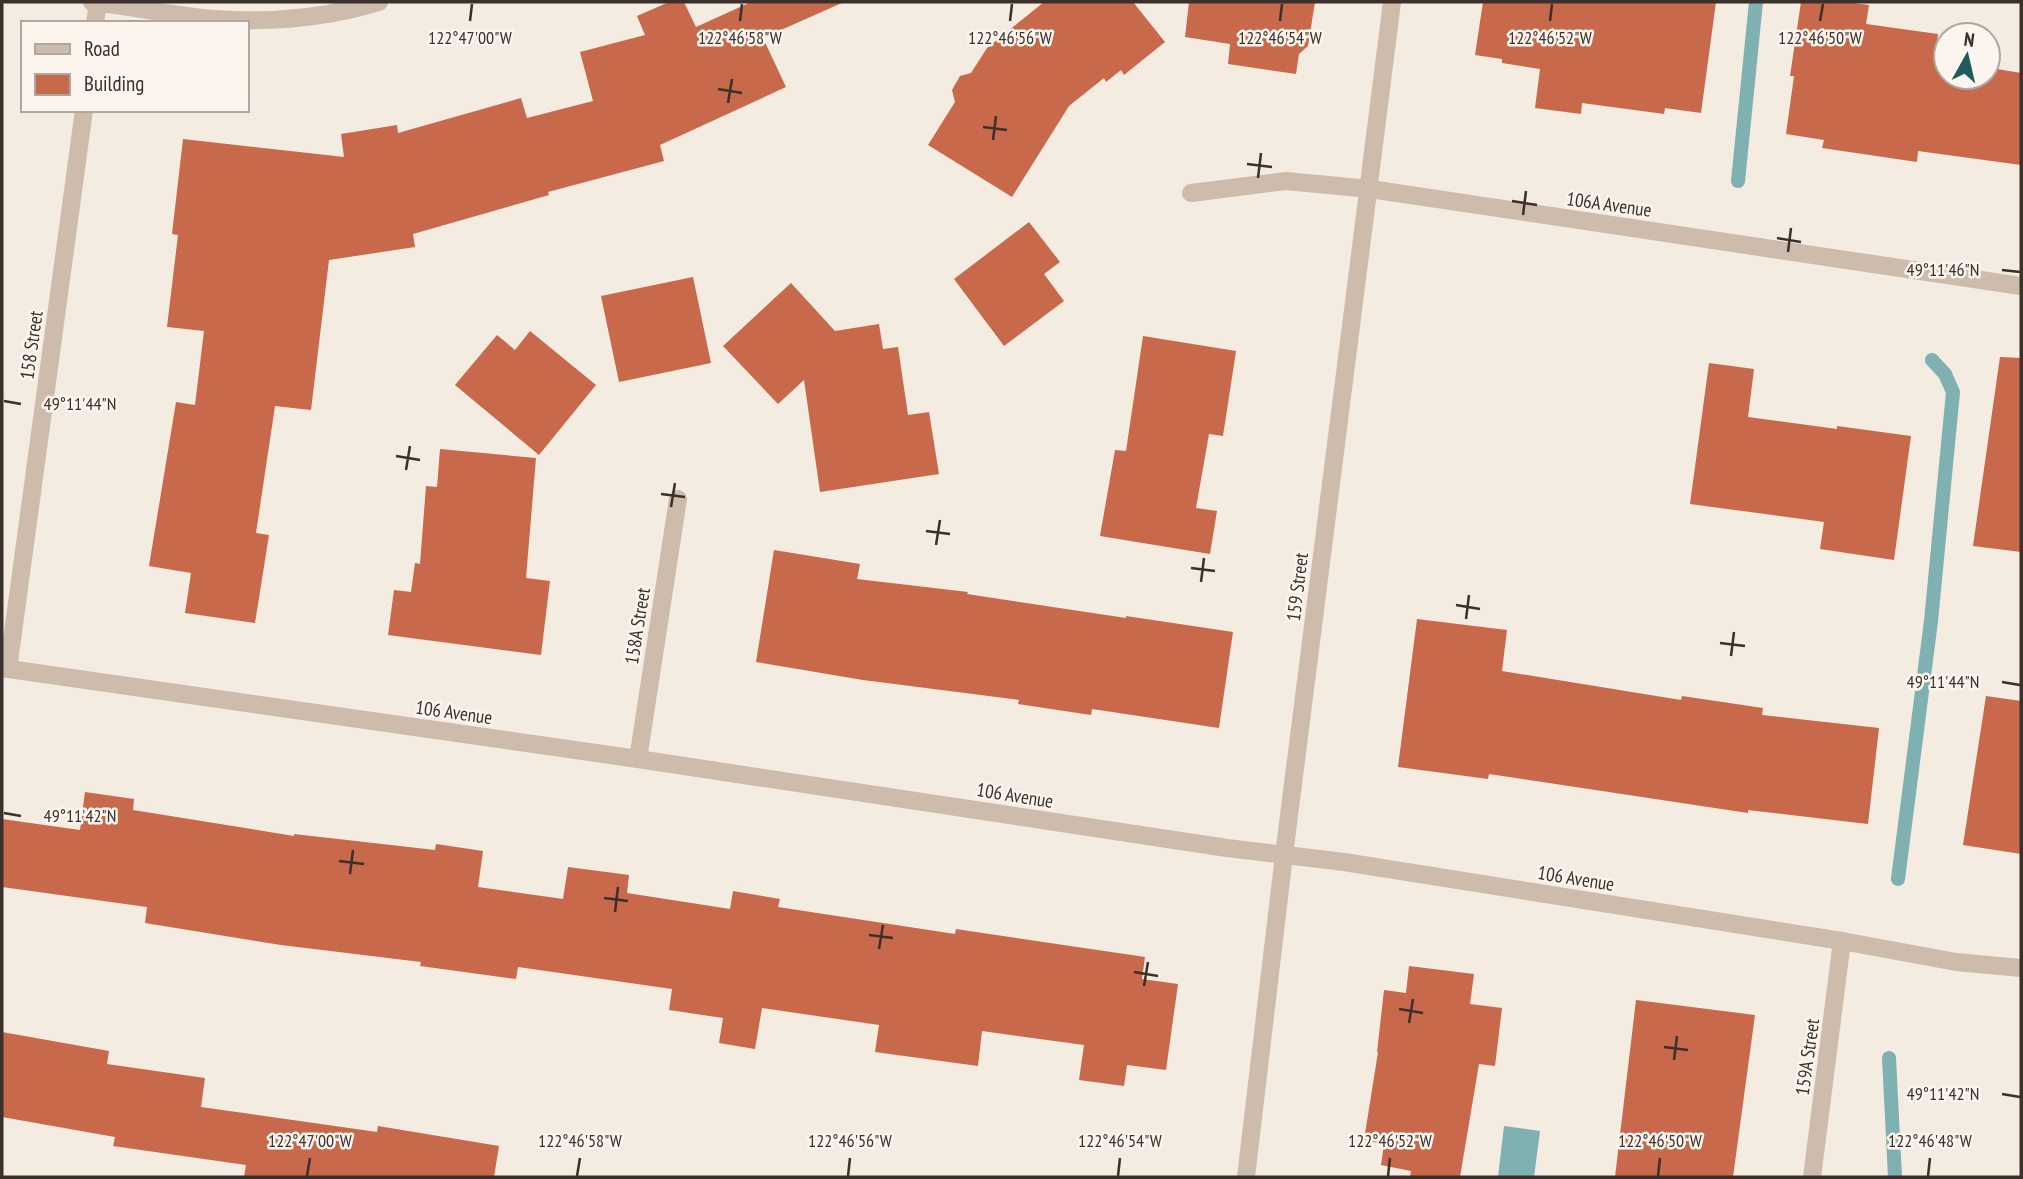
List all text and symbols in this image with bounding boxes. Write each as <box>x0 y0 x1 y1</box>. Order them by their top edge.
legend <box>21 21 248 112</box>
north arrow <box>1932 21 2002 91</box>
text: 122°47'00"W <box>428 26 512 49</box>
text: 122°46'58"W <box>698 26 782 49</box>
text: 122°46'56"W <box>968 26 1052 49</box>
text: 122°46'54"W <box>1238 26 1322 49</box>
text: 122°46'52"W <box>1508 26 1592 49</box>
text: 122°46'50"W <box>1778 26 1862 49</box>
text: N <box>1963 27 1976 52</box>
text: Road <box>84 35 120 62</box>
text: Building <box>84 70 144 97</box>
street label: 106A Avenue <box>1565 186 1653 222</box>
text: 49°11'46"N <box>1907 258 1979 281</box>
street label: 158 Street <box>14 308 48 381</box>
text: 49°11'44"N <box>44 392 116 415</box>
street label: 159 Street <box>1281 551 1313 623</box>
street label: 158A Street <box>619 585 655 666</box>
text: 49°11'44"N <box>1907 670 1979 693</box>
street label: 106 Avenue <box>414 695 494 729</box>
street label: 106 Avenue <box>975 777 1055 813</box>
text: 49°11'42"N <box>44 804 116 827</box>
street label: 106 Avenue <box>1536 860 1616 896</box>
street label: 159A Street <box>1790 1016 1824 1097</box>
text: 49°11'42"N <box>1907 1082 1979 1105</box>
text: 122°47'00"W <box>268 1129 352 1152</box>
text: 122°46'58"W <box>538 1129 622 1152</box>
text: 122°46'56"W <box>808 1129 892 1152</box>
text: 122°46'54"W <box>1078 1129 1162 1152</box>
text: 122°46'52"W <box>1348 1129 1432 1152</box>
text: 122°46'50"W <box>1618 1129 1702 1152</box>
text: 122°46'48"W <box>1888 1129 1972 1152</box>

